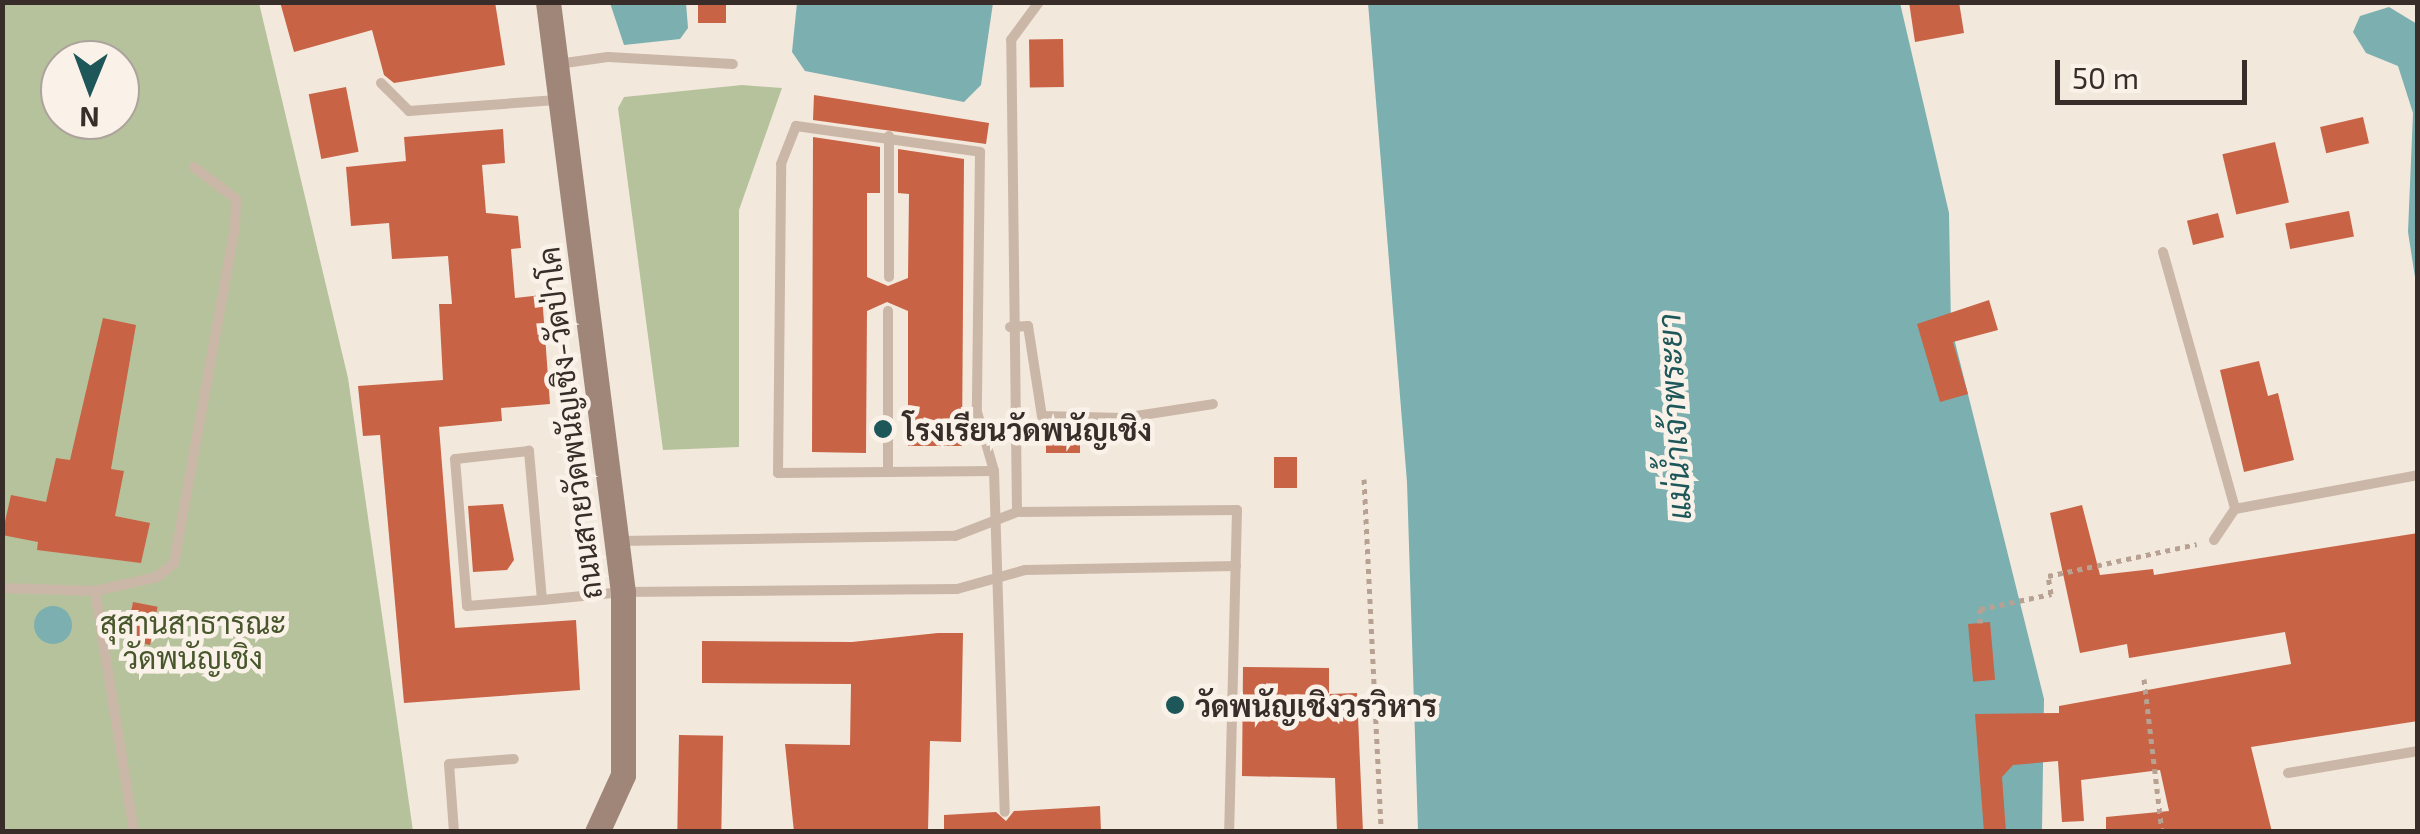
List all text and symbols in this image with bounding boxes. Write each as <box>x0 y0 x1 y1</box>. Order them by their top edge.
north arrow <box>40 40 140 140</box>
scale bar <box>2060 40 2252 102</box>
text: 50 m <box>2072 59 2139 95</box>
text: N <box>79 101 100 135</box>
street label: ถนนสายวัดพนัญเชิง-วัดป่าโค <box>530 245 608 601</box>
water label: แม่น้ำเจ้าพระยา <box>1648 313 1698 521</box>
place label: โรงเรียนวัดพนัญเชิง <box>903 411 1152 447</box>
marker: โรงเรียนวัดพนัญเชิง <box>872 418 894 440</box>
park label: สุสานสาธารณะ วัดพนัญเชิง <box>100 604 286 674</box>
place label: วัดพนัญเชิงวรวิหาร <box>1195 687 1437 723</box>
marker: วัดพนัญเชิงวรวิหาร <box>1164 694 1186 716</box>

